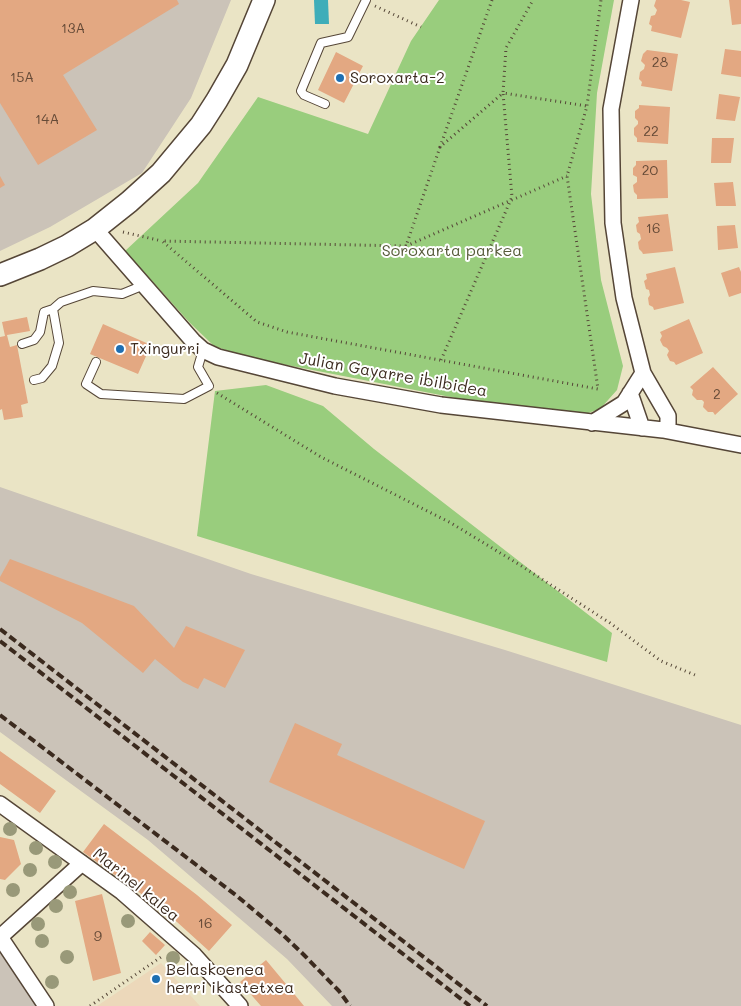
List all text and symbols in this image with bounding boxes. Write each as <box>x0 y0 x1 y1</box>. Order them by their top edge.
house number: 13A <box>61 21 85 37</box>
house number: 28 <box>652 55 668 71</box>
place label: Soroxarta-2 <box>350 68 445 88</box>
house number: 15A <box>10 70 34 86</box>
marker: Soroxarta-2 <box>334 72 346 84</box>
house number: 14A <box>35 112 59 128</box>
house number: 22 <box>643 124 659 140</box>
house number: 20 <box>642 163 658 179</box>
house number: 16 <box>646 221 660 237</box>
park label: Soroxarta parkea <box>382 241 522 261</box>
place label: Txingurri <box>130 339 200 359</box>
marker: Txingurri <box>114 343 126 355</box>
street label: Julian Gayarre ibilbidea <box>297 349 489 401</box>
house number: 2 <box>713 387 721 403</box>
street label: Marinel kalea <box>89 844 183 926</box>
house number: 16 <box>198 916 212 932</box>
house number: 9 <box>94 929 102 945</box>
place label: Belaskoenea herri ikastetxea <box>166 960 294 998</box>
marker: Belaskoenea herri ikastetxea <box>150 973 162 985</box>

